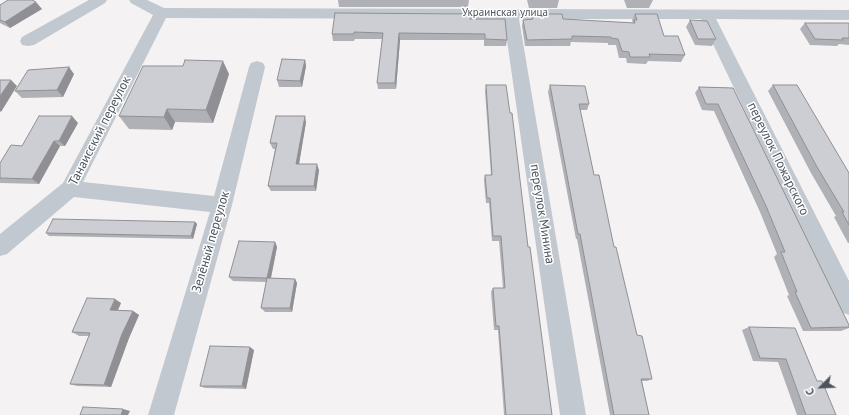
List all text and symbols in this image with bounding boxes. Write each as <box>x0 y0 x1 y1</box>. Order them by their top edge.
street label: Украинская улица <box>462 6 548 20</box>
street label: Танаисский переулок <box>66 74 134 188</box>
street label: переулок Пожарского <box>744 100 812 218</box>
street label: переулок Минина <box>526 163 558 265</box>
street label: Зелёный переулок <box>189 189 233 295</box>
north arrow <box>801 367 841 407</box>
text: С <box>802 386 818 398</box>

